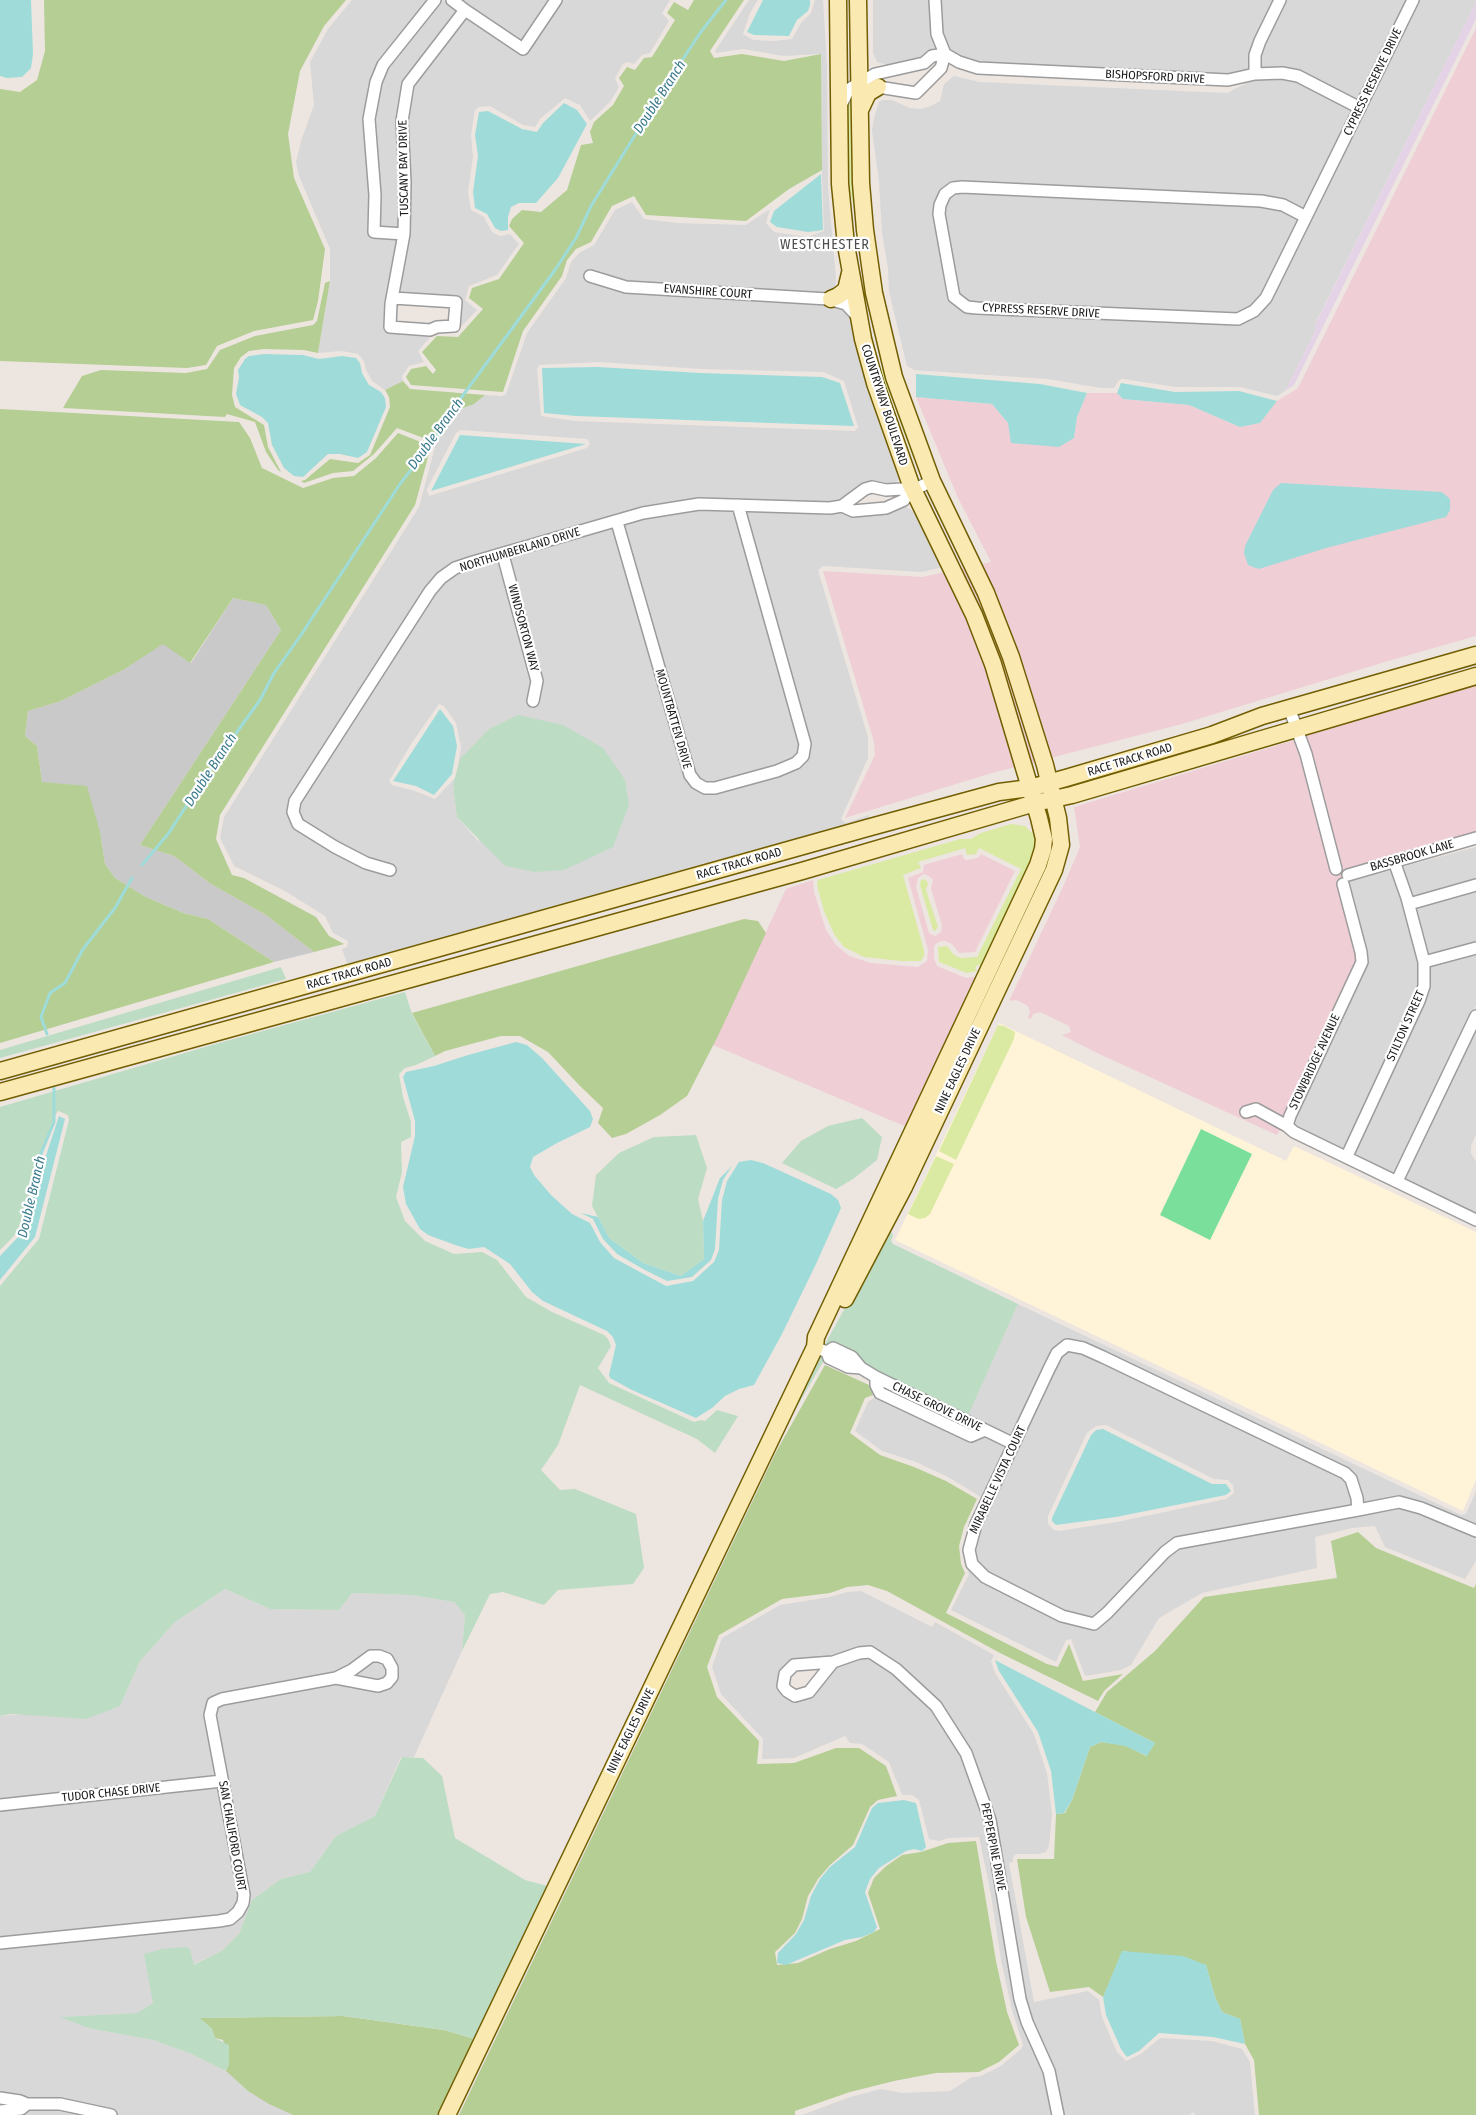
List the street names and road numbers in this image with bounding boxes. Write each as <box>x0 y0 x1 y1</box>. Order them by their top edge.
street label: CYPRESS RESERVE DRIVE <box>1341 26 1405 138</box>
street label: BISHOPSFORD DRIVE <box>1105 67 1205 87</box>
street label: TUSCANY BAY DRIVE <box>396 120 412 216</box>
street label: EVANSHIRE COURT <box>663 282 753 302</box>
street label: CYPRESS RESERVE DRIVE <box>982 301 1100 321</box>
street label: COUNTRYWAY BOULEVARD <box>858 342 910 468</box>
street label: NORTHUMBERLAND DRIVE <box>458 525 582 575</box>
street label: WINDSORTON WAY <box>504 583 542 673</box>
street label: MOUNTBATTEN DRIVE <box>652 667 694 771</box>
street label: RACE TRACK ROAD <box>1086 740 1174 780</box>
street label: BASSBROOK LANE <box>1369 837 1455 875</box>
street label: RACE TRACK ROAD <box>695 845 783 883</box>
street label: RACE TRACK ROAD <box>305 955 393 993</box>
street label: STILTON STREET <box>1384 988 1428 1064</box>
street label: STOWBRIDGE AVENUE <box>1287 1012 1343 1112</box>
street label: NINE EAGLES DRIVE <box>932 1026 984 1116</box>
street label: CHASE GROVE DRIVE <box>890 1379 984 1435</box>
street label: MIRABELLE VISTA COURT <box>967 1424 1029 1536</box>
street label: NINE EAGLES DRIVE <box>604 1686 658 1776</box>
street label: SAN CHALIFORD COURT <box>215 1780 249 1892</box>
street label: TUDOR CHASE DRIVE <box>61 1781 161 1805</box>
street label: PEPPERPINE DRIVE <box>977 1801 1009 1893</box>

